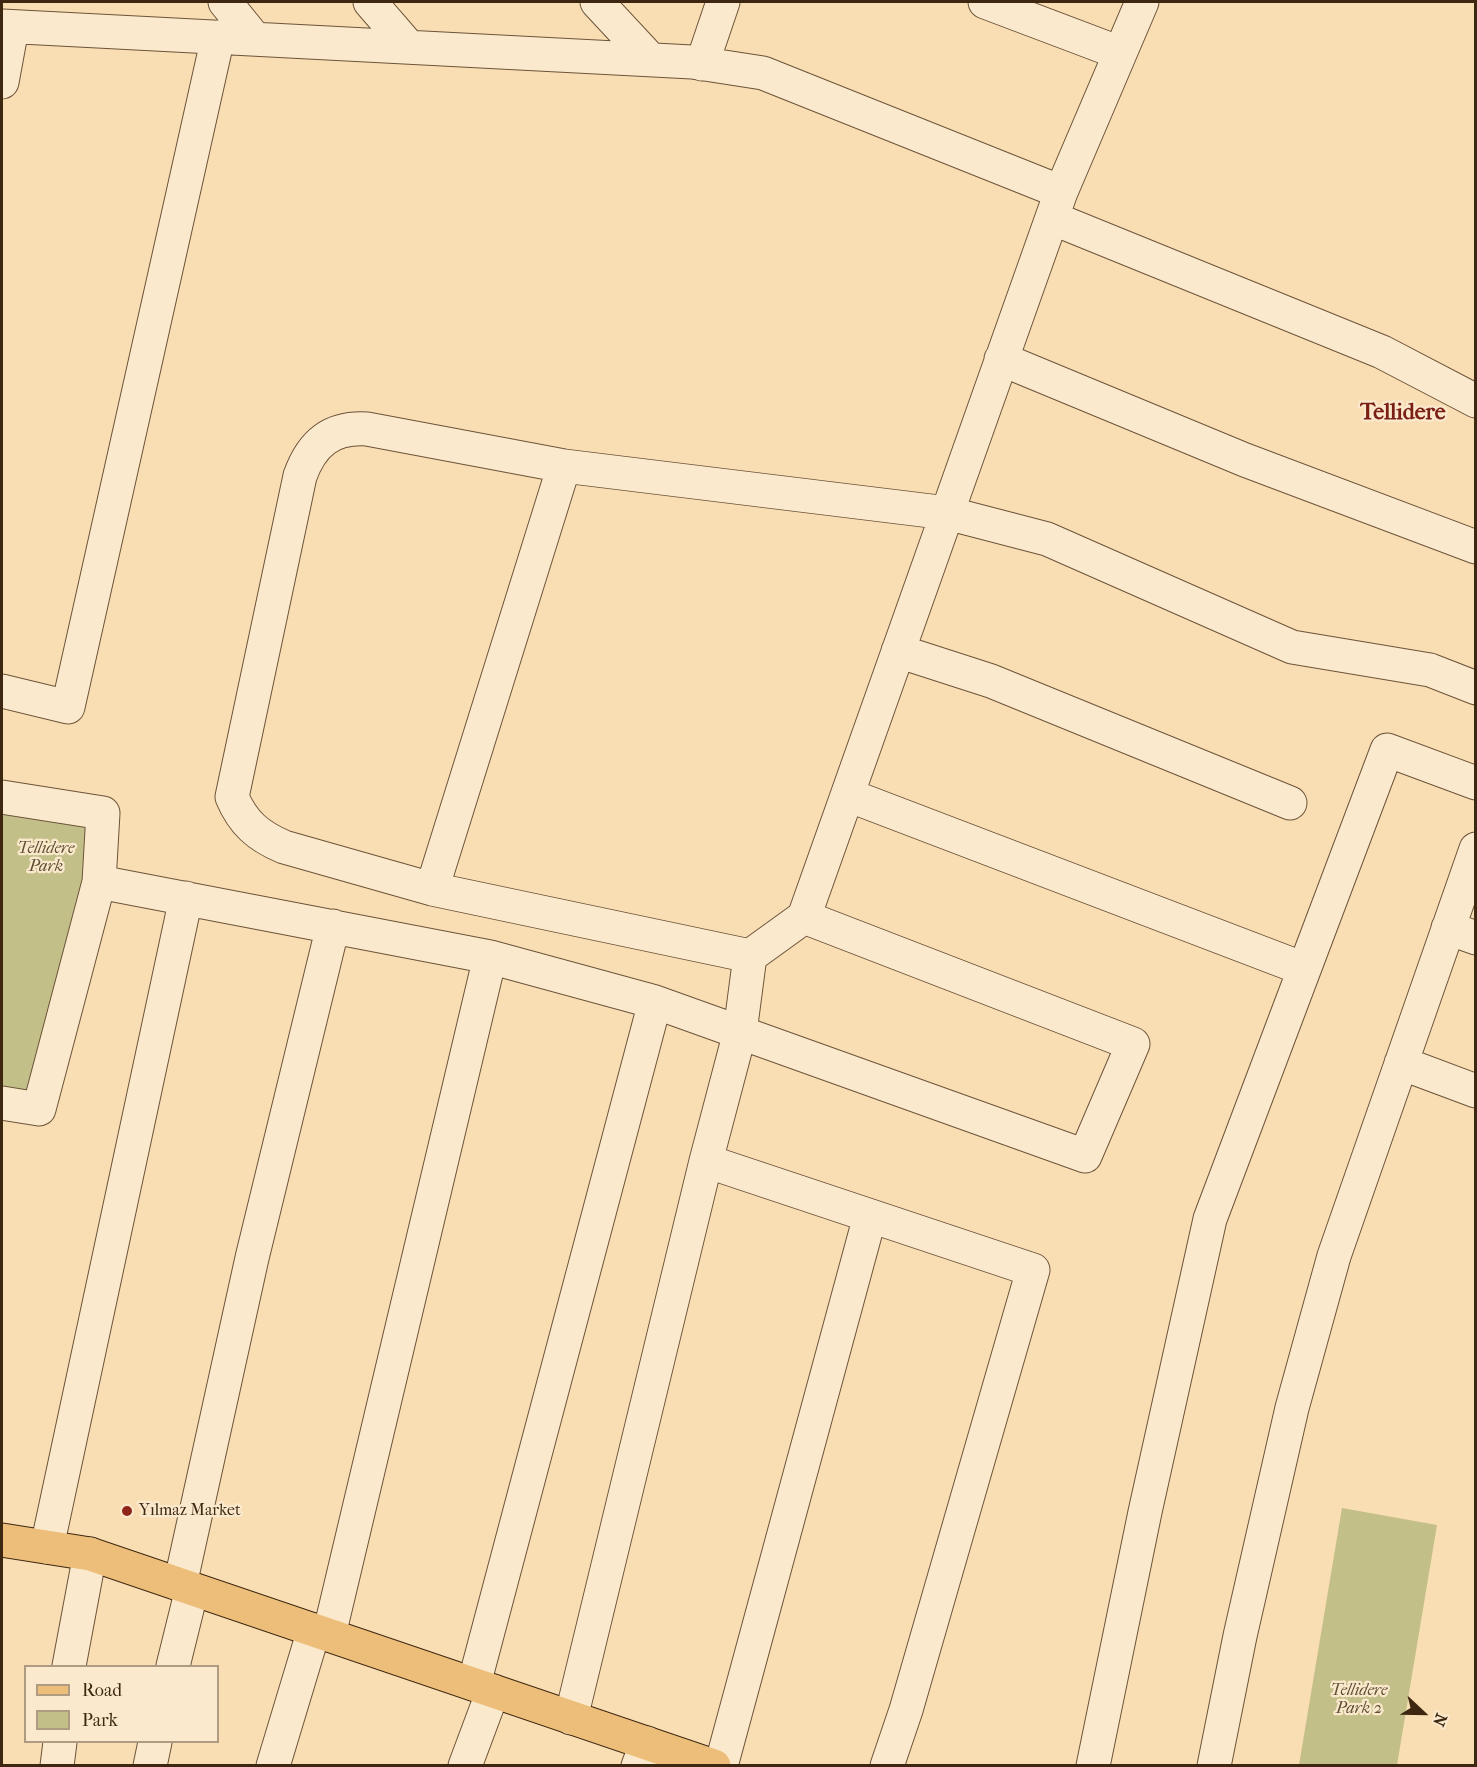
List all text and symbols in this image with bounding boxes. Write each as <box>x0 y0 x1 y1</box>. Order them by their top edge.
district label: Tellidere <box>1360 401 1446 427</box>
park label: Tellidere Park <box>18 839 74 877</box>
place label: Yılmaz Market <box>139 1501 241 1521</box>
marker: Yılmaz Market <box>120 1504 134 1518</box>
legend <box>24 1665 219 1743</box>
text: Road <box>82 1680 122 1701</box>
park label: Tellidere Park 2 <box>1331 1681 1387 1719</box>
north arrow <box>1393 1683 1453 1743</box>
text: Park <box>82 1710 118 1731</box>
text: N <box>1429 1711 1451 1729</box>

